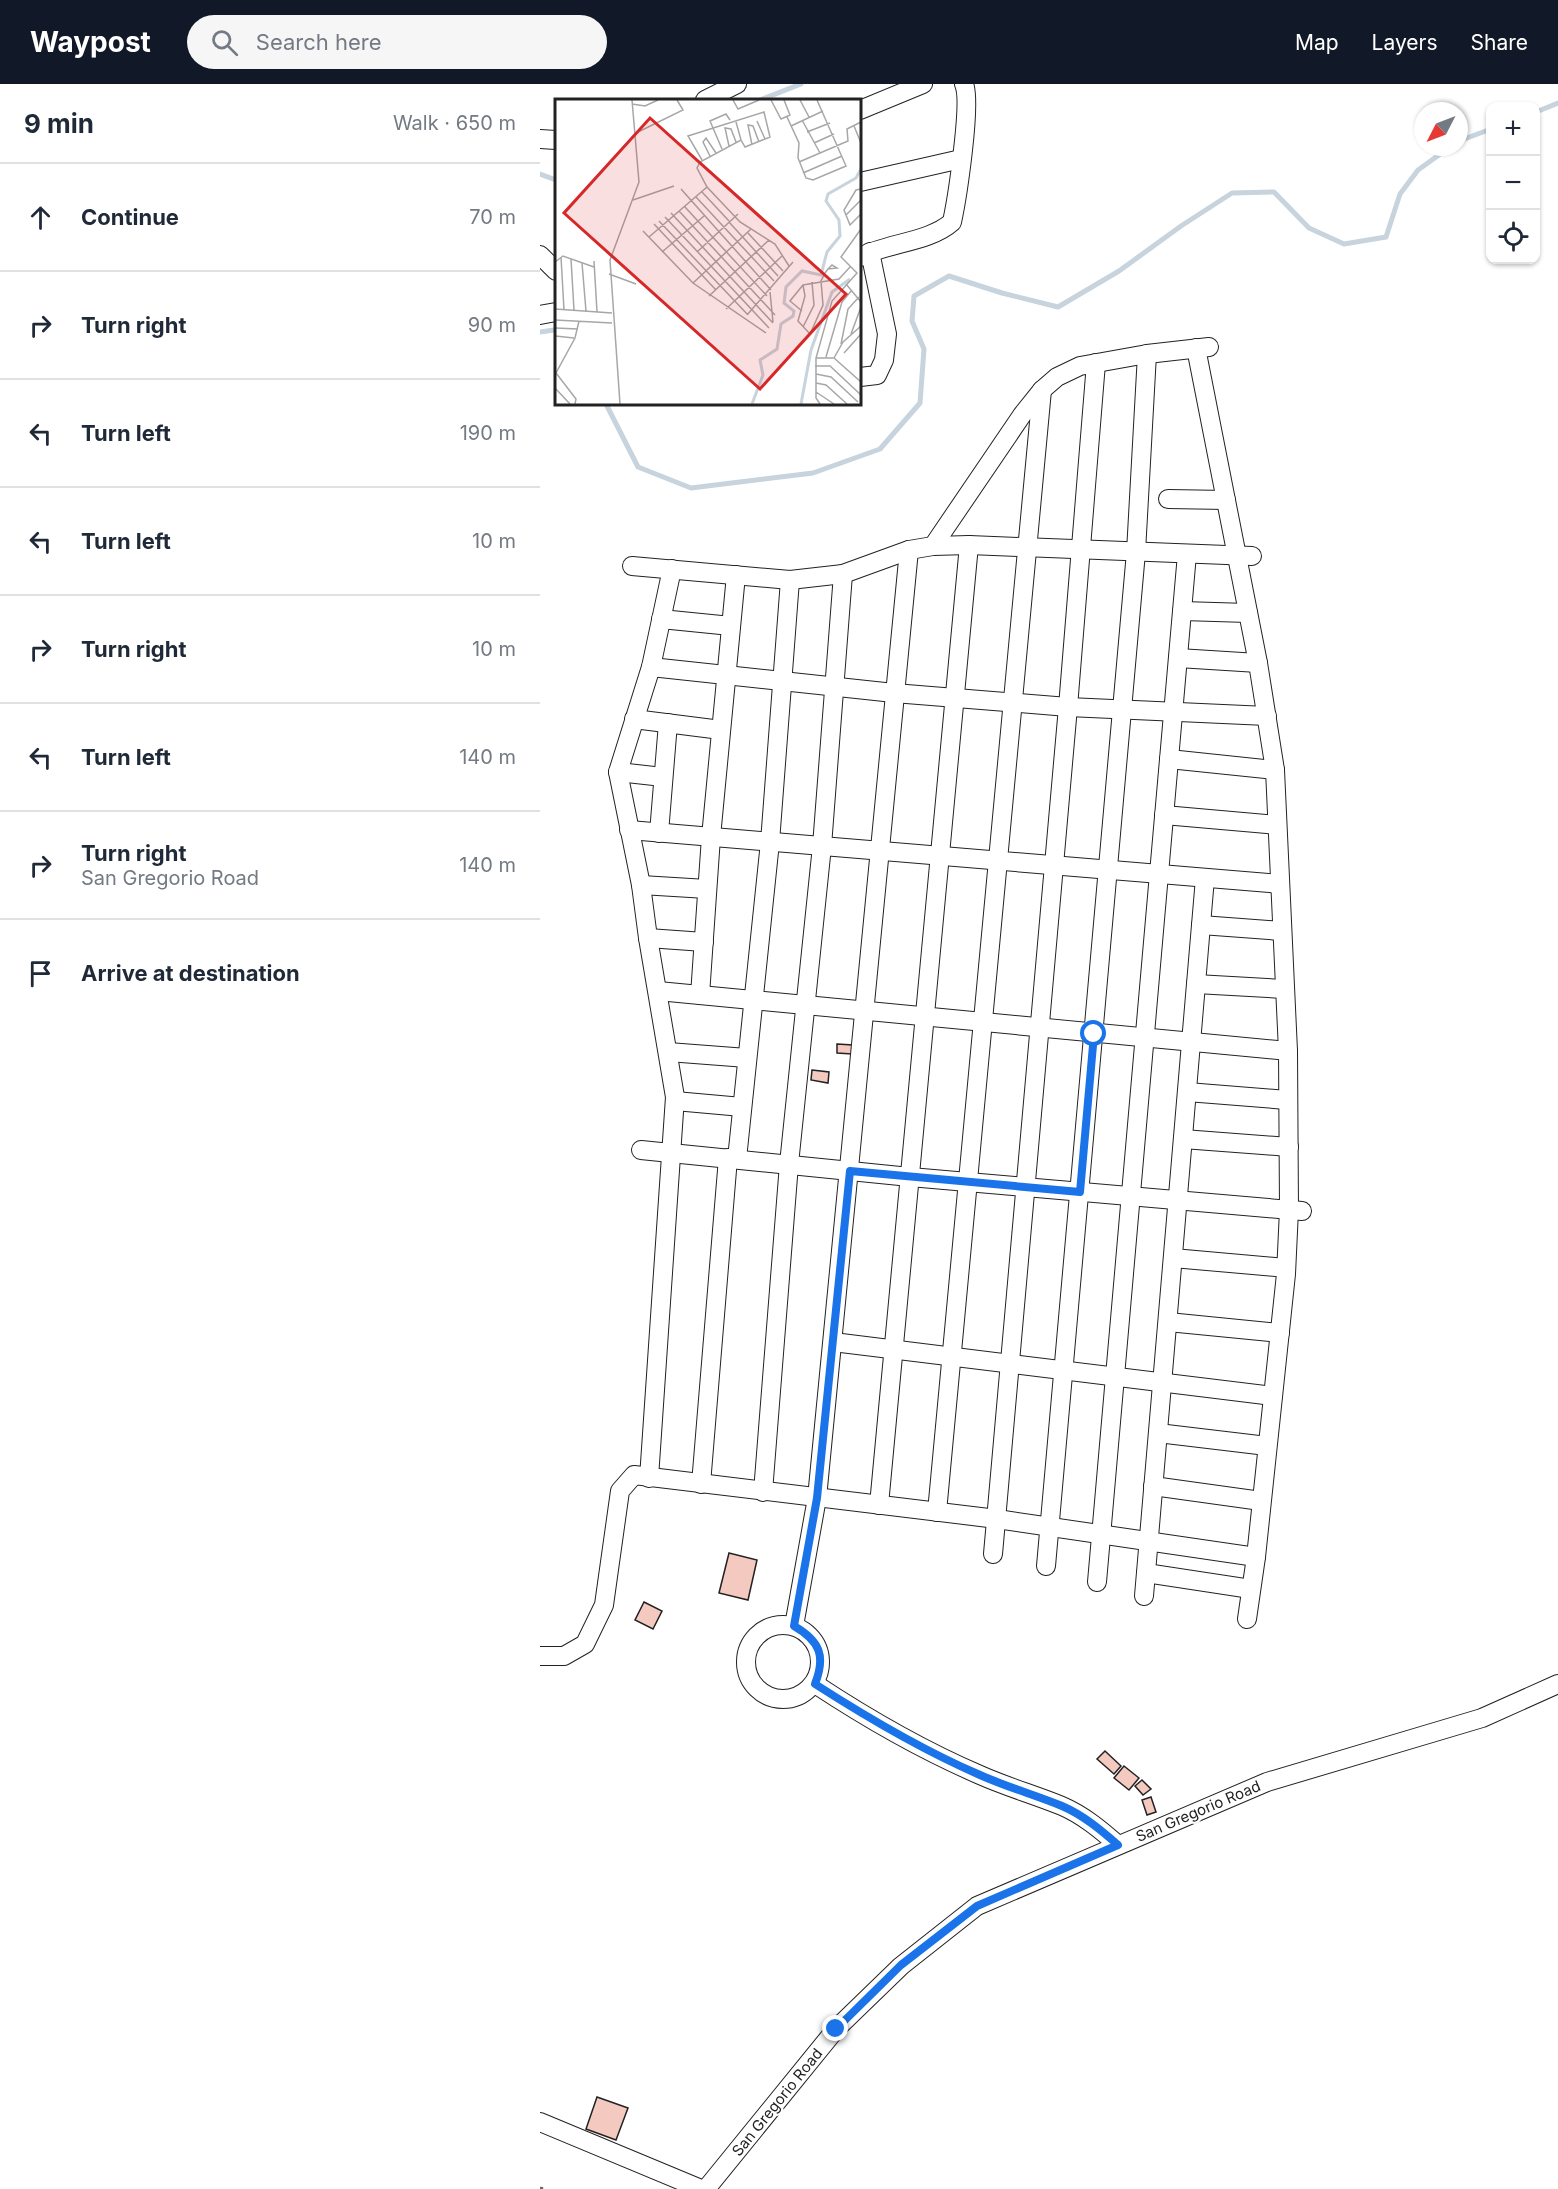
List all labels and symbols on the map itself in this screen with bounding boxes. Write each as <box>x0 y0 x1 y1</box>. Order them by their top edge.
inset map <box>555 99 861 405</box>
north arrow <box>1414 102 1468 156</box>
route start <box>1080 1020 1106 1046</box>
street label: San Gregorio Road <box>1133 1776 1263 1846</box>
route end <box>822 2015 848 2041</box>
street label: San Gregorio Road <box>728 2044 826 2160</box>

